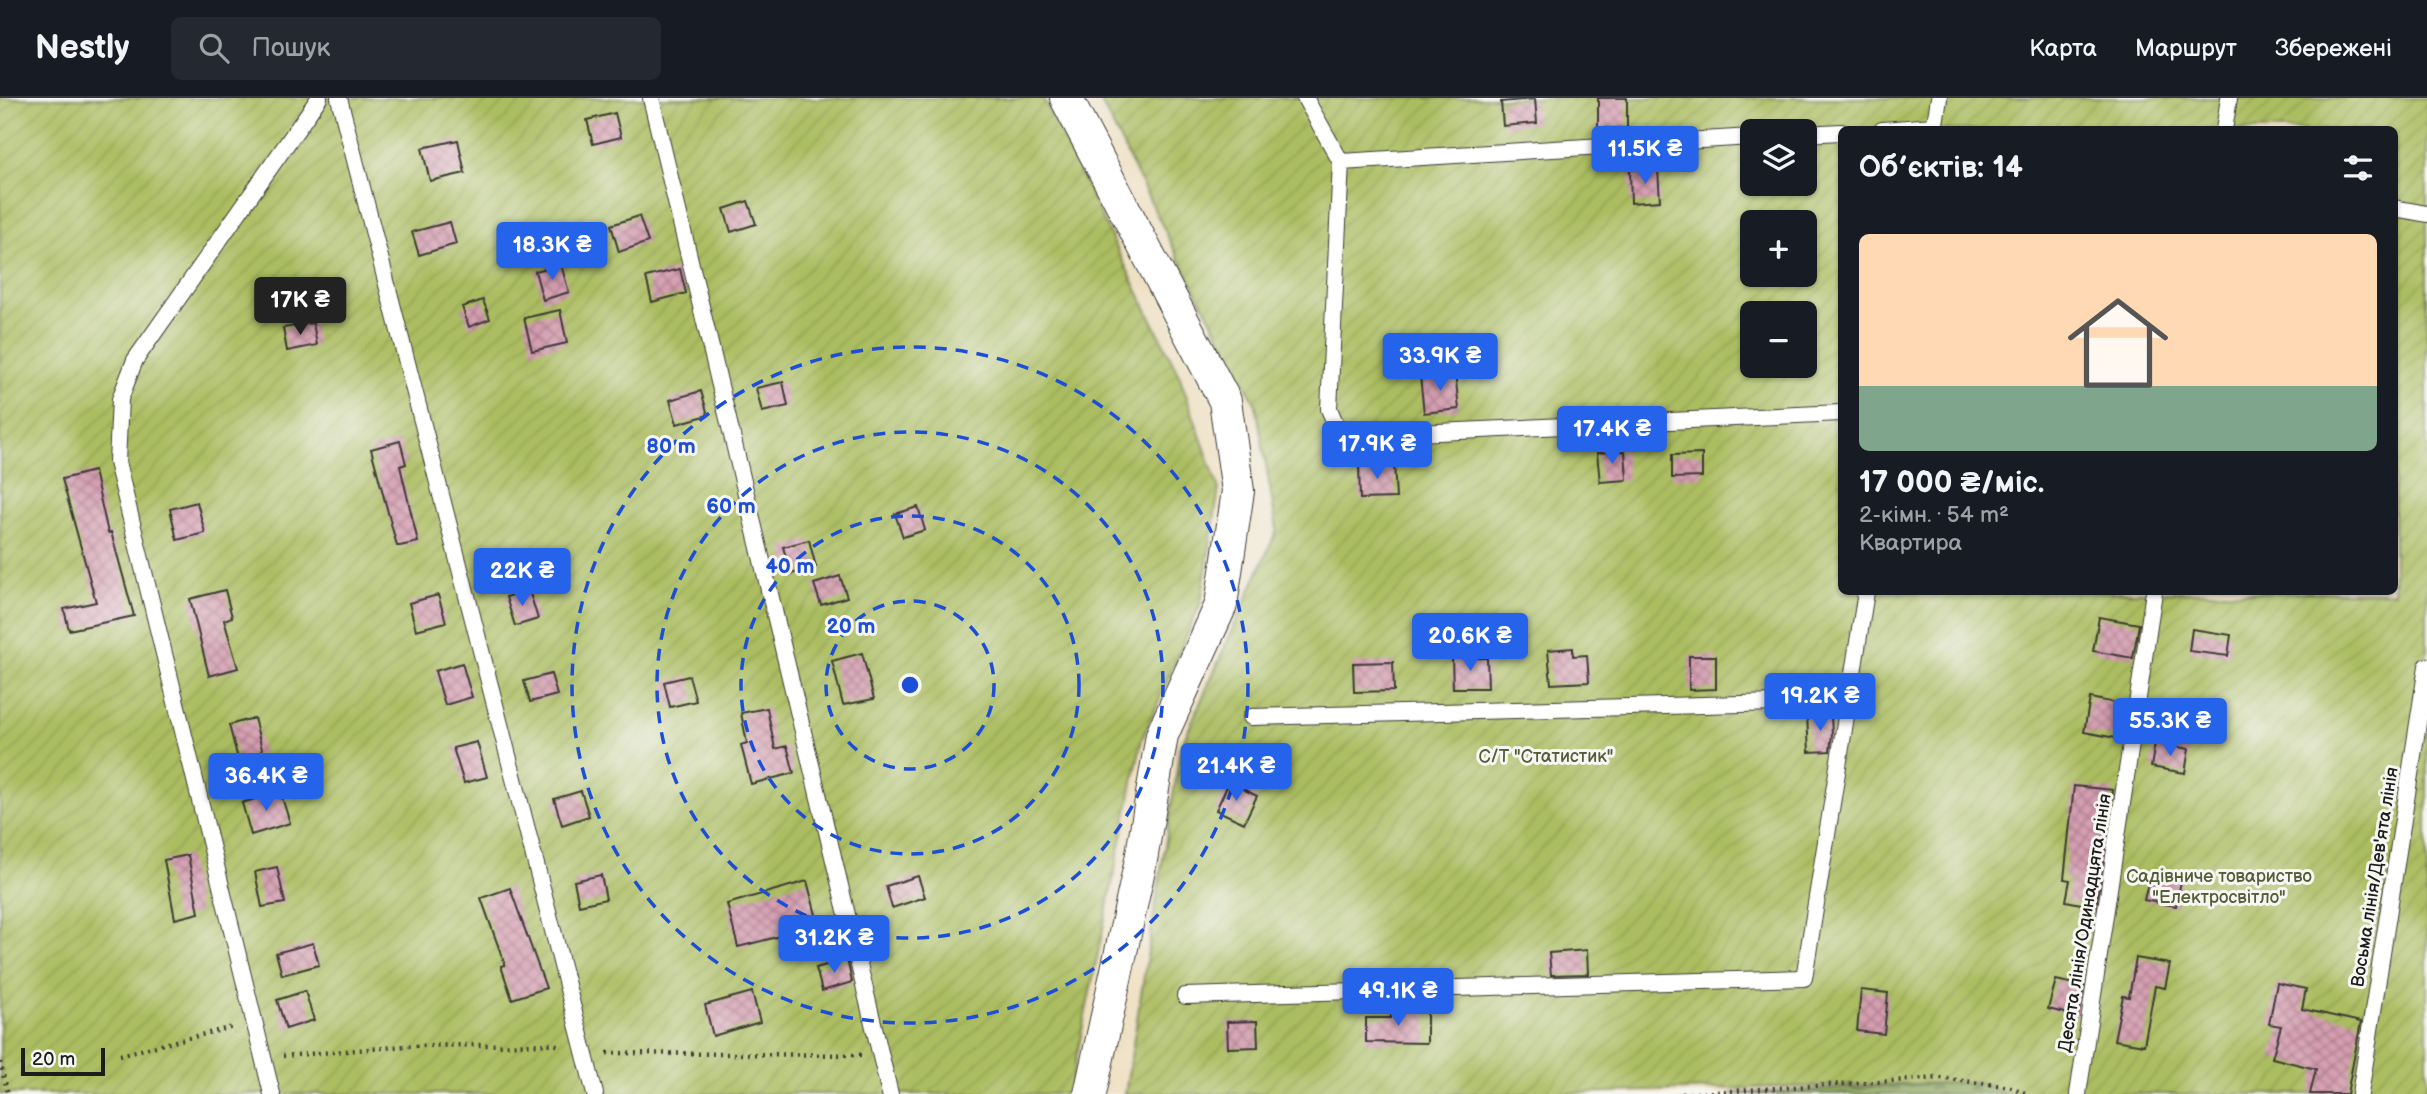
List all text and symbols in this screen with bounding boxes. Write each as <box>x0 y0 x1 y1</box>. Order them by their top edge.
search box <box>171 17 661 80</box>
text: Nestly <box>35 28 129 68</box>
icon: search <box>195 29 233 67</box>
text: Пошук <box>251 33 330 64</box>
text: Карта <box>2029 34 2097 63</box>
text: Маршрут <box>2135 34 2237 63</box>
text: Збережені <box>2275 34 2392 63</box>
map controls <box>1740 119 1817 378</box>
button: layers <box>1740 119 1817 196</box>
pin: 11.5K ₴ <box>1580 126 1710 186</box>
text: 11.5K ₴ <box>1608 135 1682 163</box>
icon: filters <box>2339 149 2377 187</box>
text: Об’єктів: 14 <box>1859 150 2023 186</box>
button: + <box>1740 210 1817 287</box>
pin: 18.3K ₴ <box>487 222 617 282</box>
text: 18.3K ₴ <box>512 231 592 259</box>
pin: 17K ₴ <box>251 278 349 337</box>
icon: home <box>2055 280 2181 406</box>
text: 17K ₴ <box>270 286 330 314</box>
button: − <box>1740 301 1817 378</box>
pin: 33.9K ₴ <box>1375 334 1505 393</box>
text: 33.9K ₴ <box>1399 342 1481 370</box>
pin: 17.4K ₴ <box>1547 406 1677 466</box>
text: 17.4K ₴ <box>1573 415 1651 443</box>
pin: 17.9K ₴ <box>1312 422 1442 481</box>
text: 17.9K ₴ <box>1338 430 1416 458</box>
text: 80 m <box>646 434 696 459</box>
text: 17 000 ₴/міс. <box>1859 465 2044 501</box>
text: 60 m <box>706 494 756 519</box>
text: 2-кімн. · 54 m² <box>1859 501 2009 529</box>
text: Квартира <box>1859 529 1962 557</box>
pin: 22K ₴ <box>473 548 571 608</box>
text: 40 m <box>765 554 815 579</box>
text: 22K ₴ <box>490 557 554 585</box>
text: 20 m <box>827 614 875 639</box>
pin: 20.6K ₴ <box>1405 614 1535 673</box>
text: 20.6K ₴ <box>1428 622 1512 650</box>
centre of rings <box>898 673 922 697</box>
pin: 19.2K ₴ <box>1755 674 1885 733</box>
text: 19.2K ₴ <box>1780 682 1860 710</box>
pin: 55.3K ₴ <box>2105 698 2235 758</box>
text: 55.3K ₴ <box>2129 707 2211 735</box>
pin: 21.4K ₴ <box>1171 744 1301 803</box>
park label: С/Т "Статистик" <box>1478 746 1614 767</box>
text: 21.4K ₴ <box>1197 752 1275 780</box>
pin: 36.4K ₴ <box>201 754 331 813</box>
text: 36.4K ₴ <box>224 762 308 790</box>
street label: Восьма лінія/Дев'ята лінія <box>2347 766 2403 988</box>
street label: Десята лінія/Одинадцята лінія <box>2054 792 2116 1054</box>
park label: Садівниче товариство "Електросвітло" <box>2126 866 2312 908</box>
pin: 31.2K ₴ <box>769 916 899 975</box>
text: 31.2K ₴ <box>794 924 874 952</box>
pin: 49.1K ₴ <box>1333 968 1463 1028</box>
text: 49.1K ₴ <box>1359 977 1437 1005</box>
scale bar <box>21 1045 105 1077</box>
text: 20 m <box>32 1048 75 1071</box>

